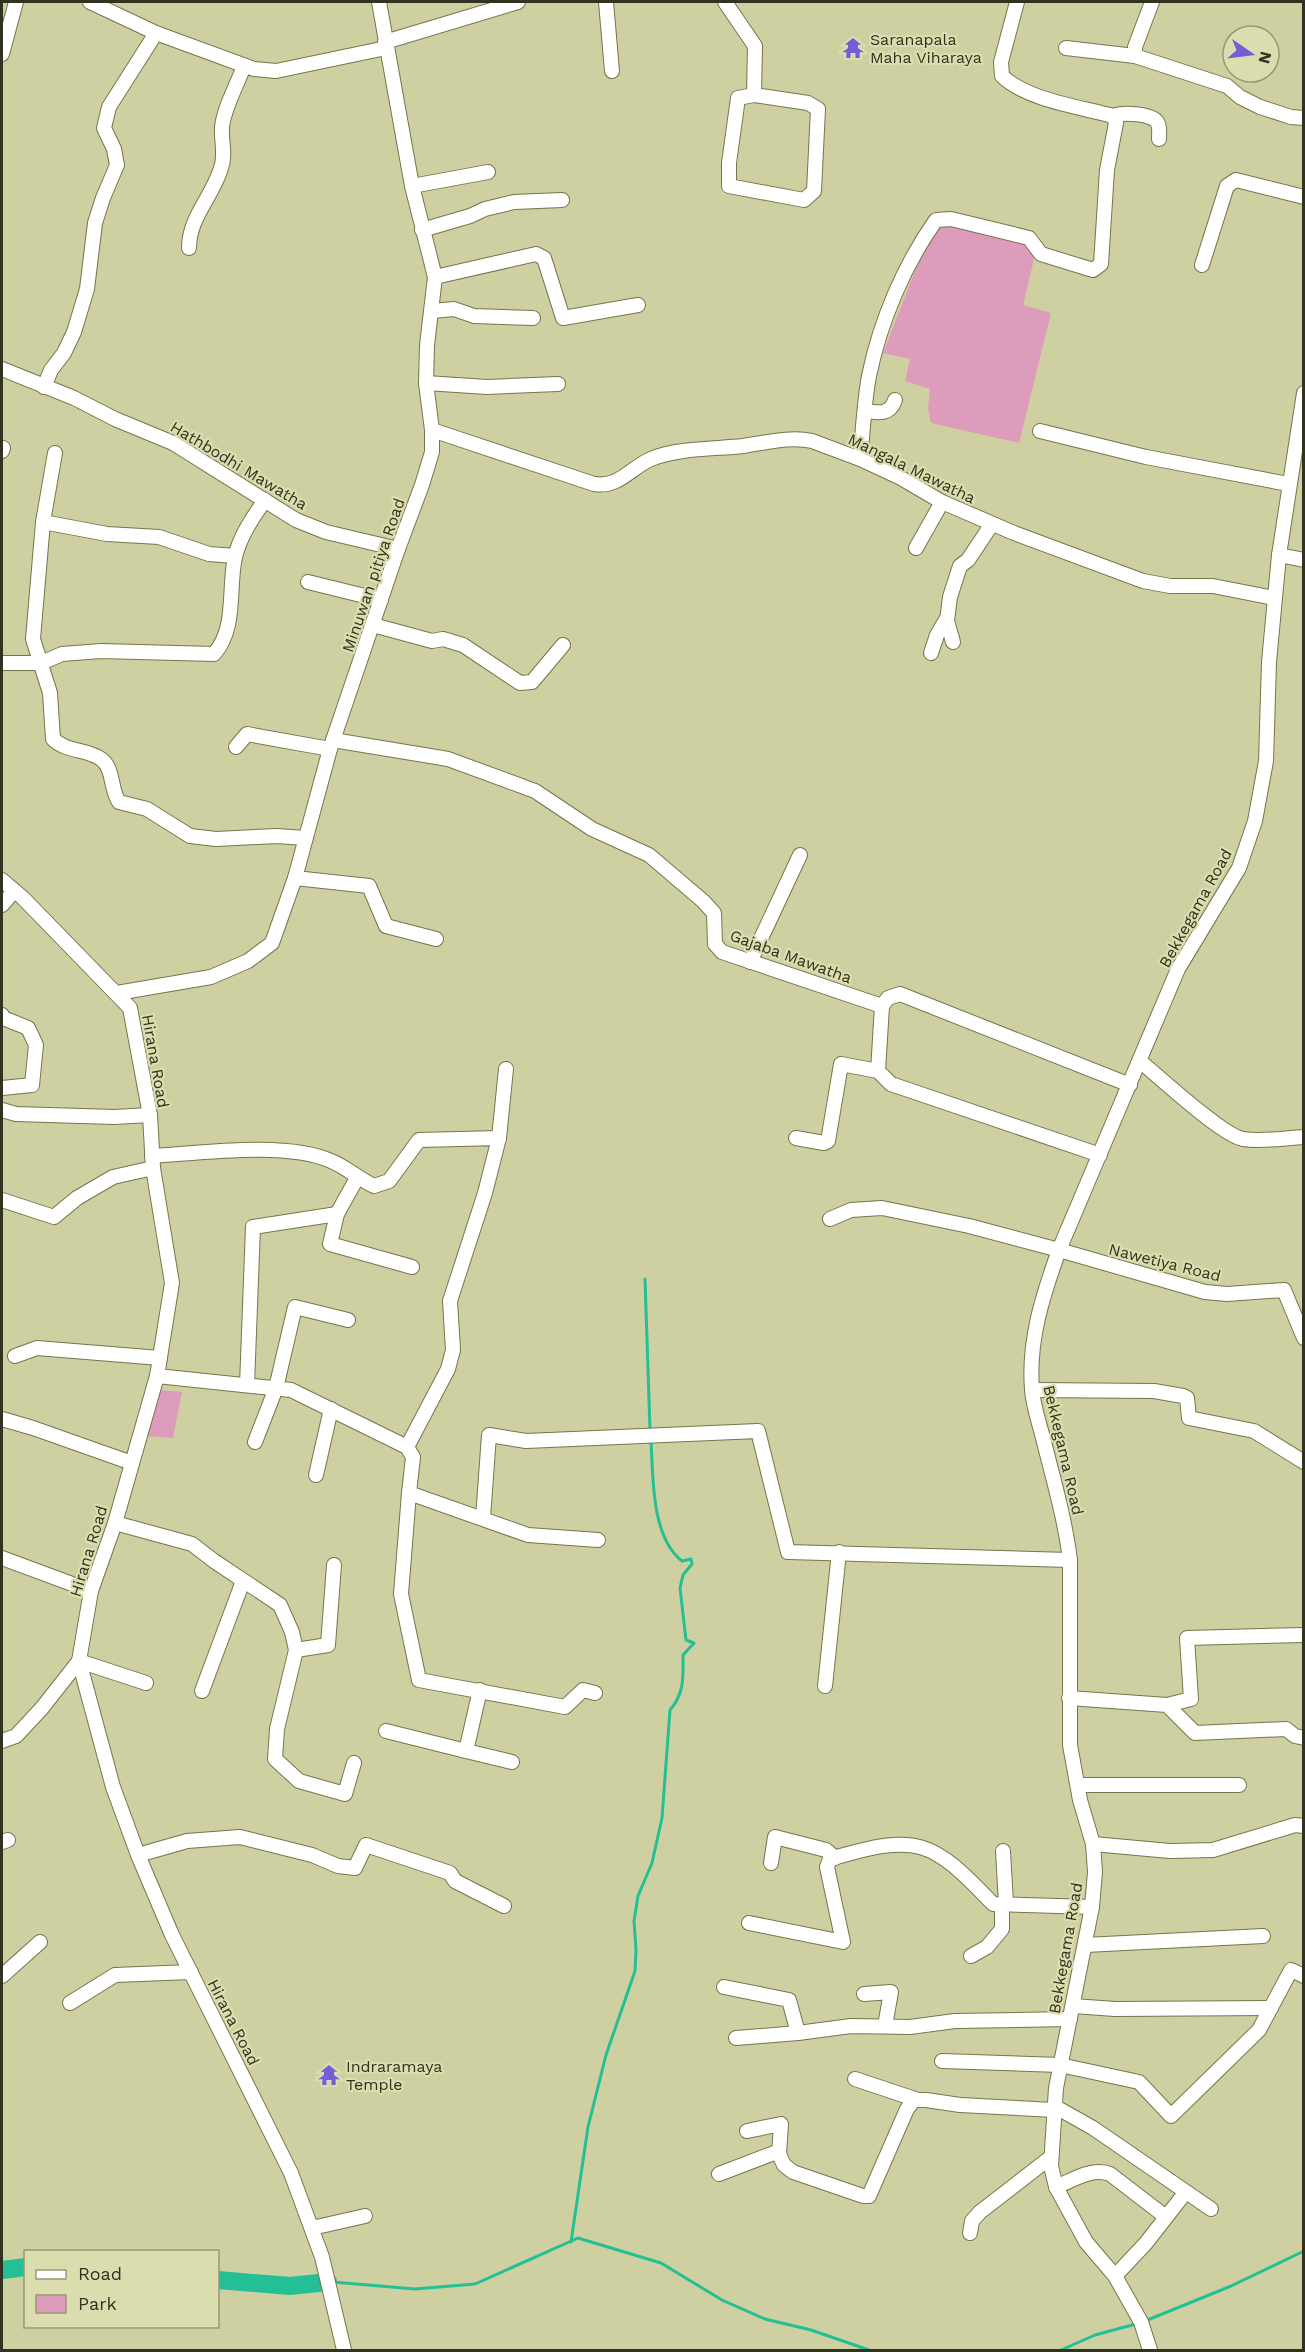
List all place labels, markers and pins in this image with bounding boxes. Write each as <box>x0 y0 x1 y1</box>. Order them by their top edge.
place label: Saranapala Maha Viharaya <box>870 30 982 67</box>
temple icon: Saranapala Maha Viharaya <box>841 36 865 60</box>
place label: Indraramaya Temple <box>346 2057 442 2094</box>
temple icon: Indraramaya Temple <box>317 2063 341 2087</box>

